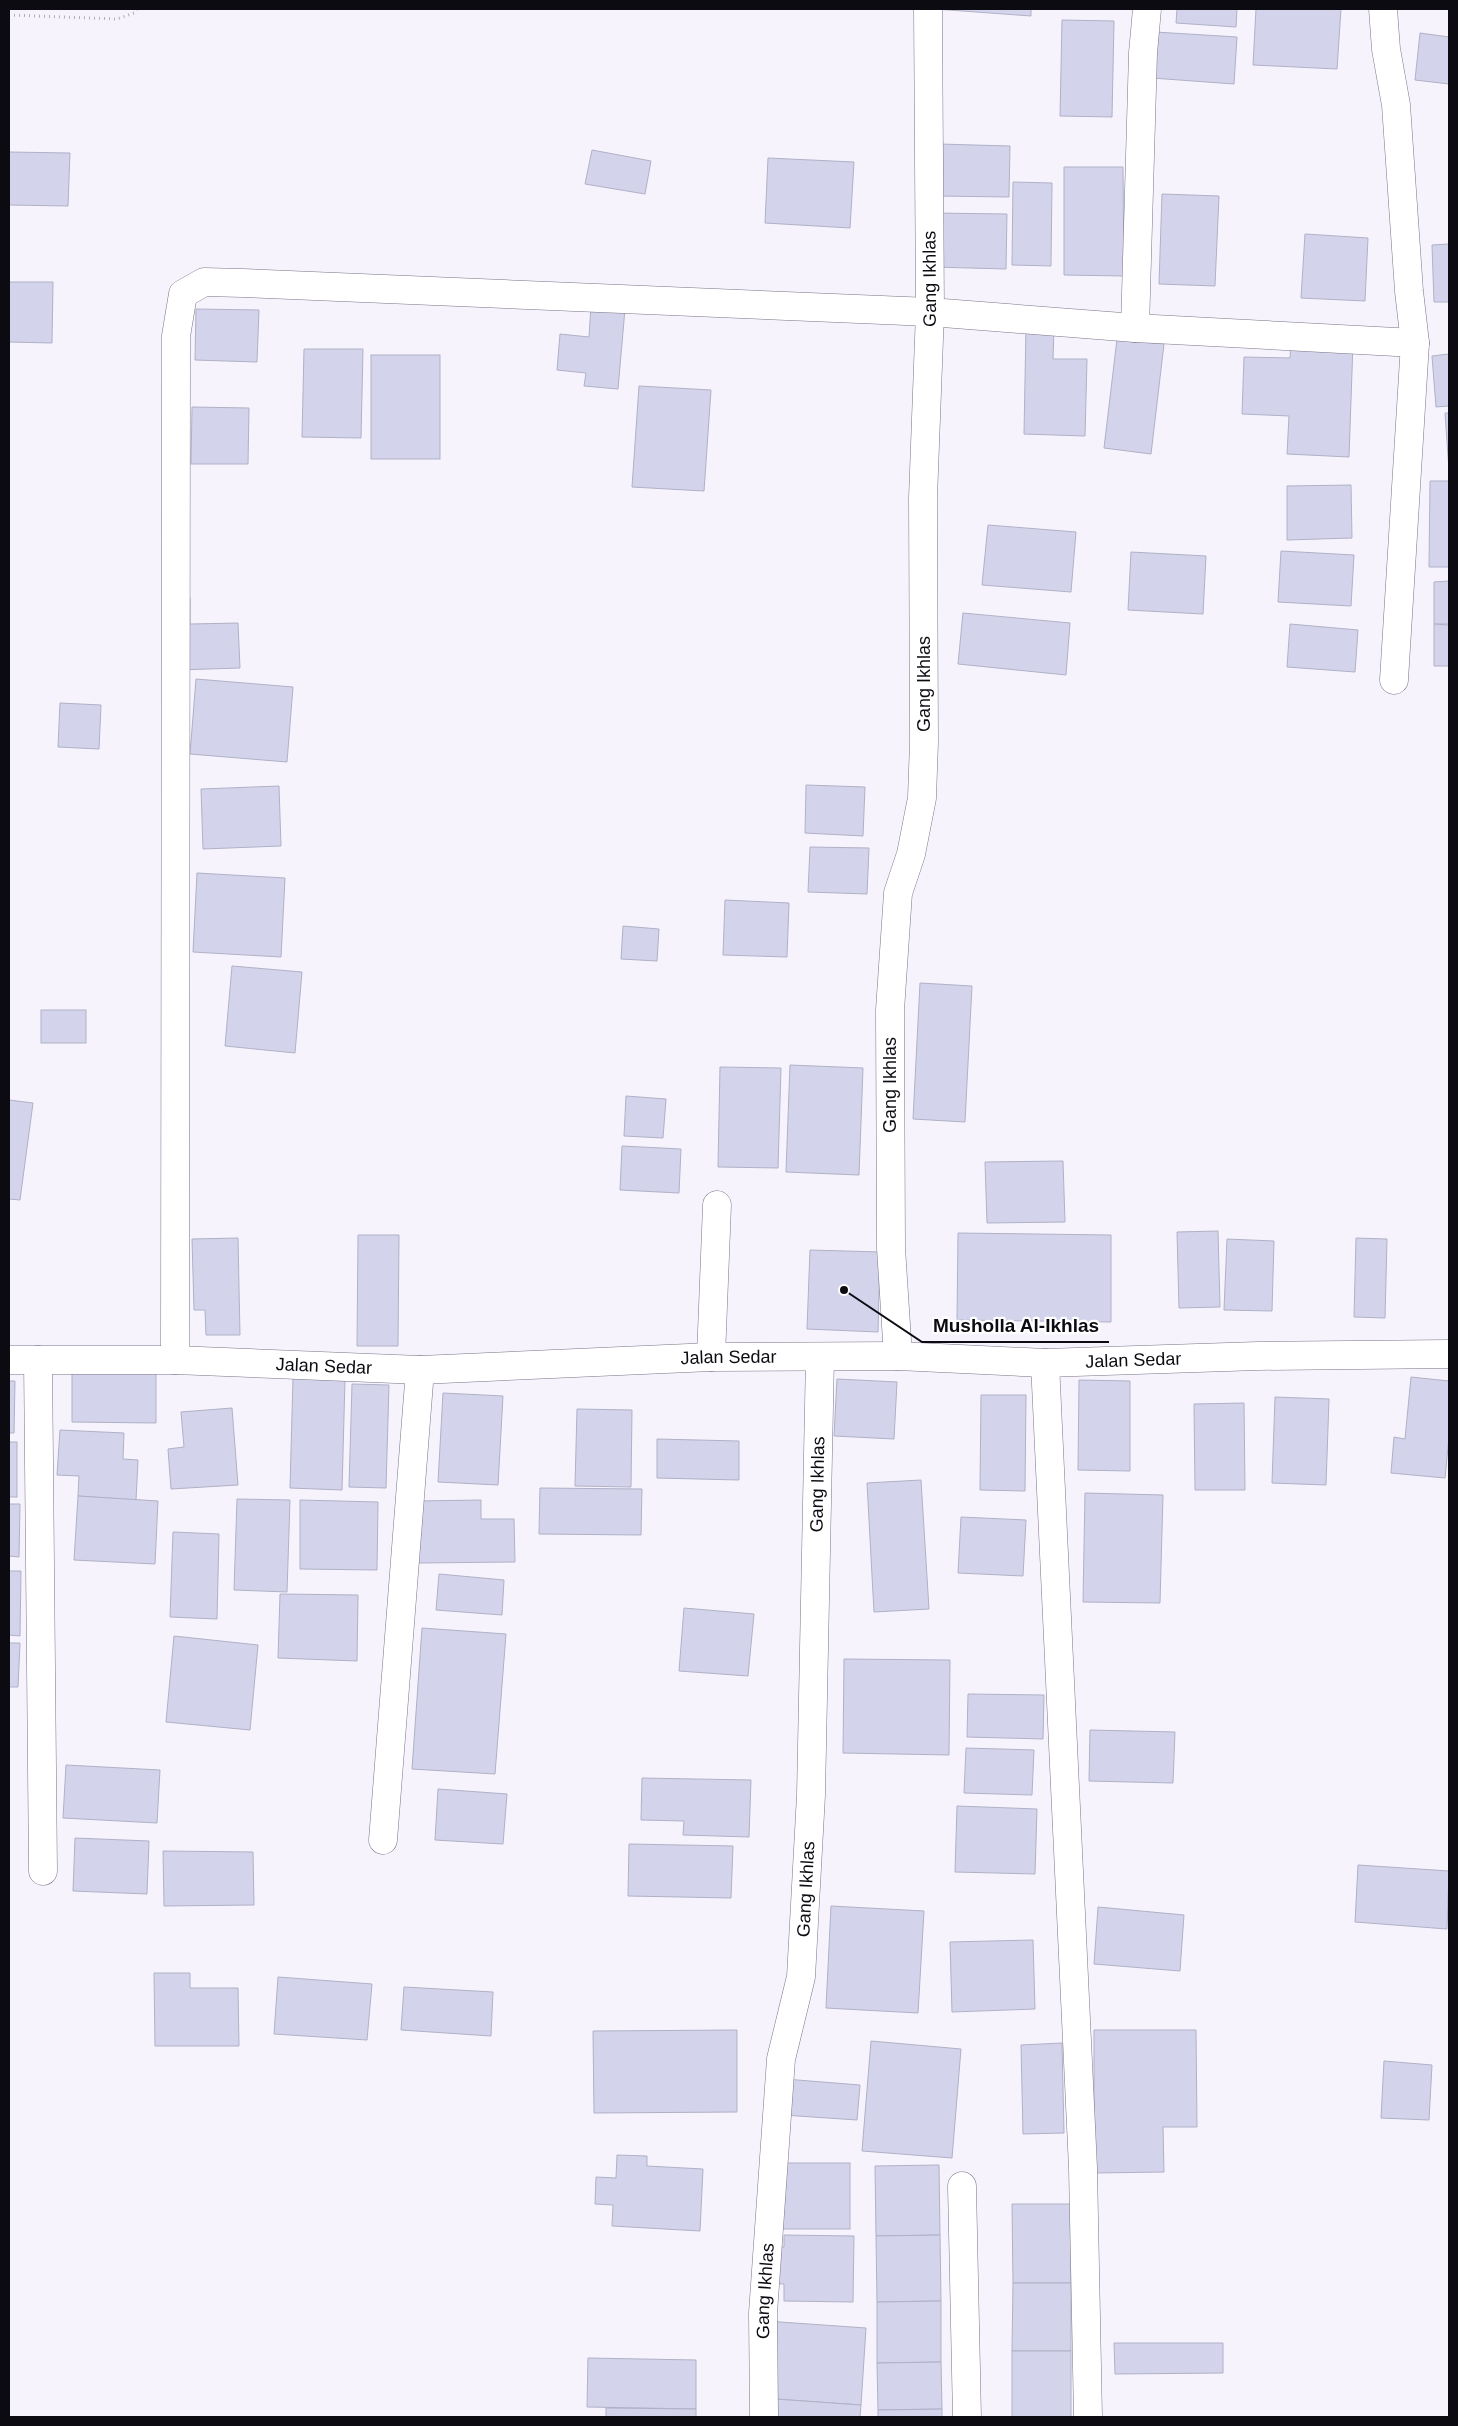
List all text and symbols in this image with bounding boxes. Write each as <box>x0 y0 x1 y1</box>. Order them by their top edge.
street label: Gang Ikhlas <box>919 231 940 327</box>
street label: Gang Ikhlas <box>914 636 934 732</box>
street label: Gang Ikhlas <box>880 1037 900 1133</box>
callout: Musholla Al-Ikhlas <box>922 1308 1109 1342</box>
text: Musholla Al-Ikhlas <box>933 1315 1099 1336</box>
street label: Jalan Sedar <box>680 1347 777 1368</box>
street label: Jalan Sedar <box>1085 1349 1182 1372</box>
street label: Jalan Sedar <box>275 1354 372 1378</box>
street label: Gang Ikhlas <box>806 1436 828 1533</box>
street label: Gang Ikhlas <box>793 1841 818 1938</box>
street label: Gang Ikhlas <box>753 2242 778 2339</box>

